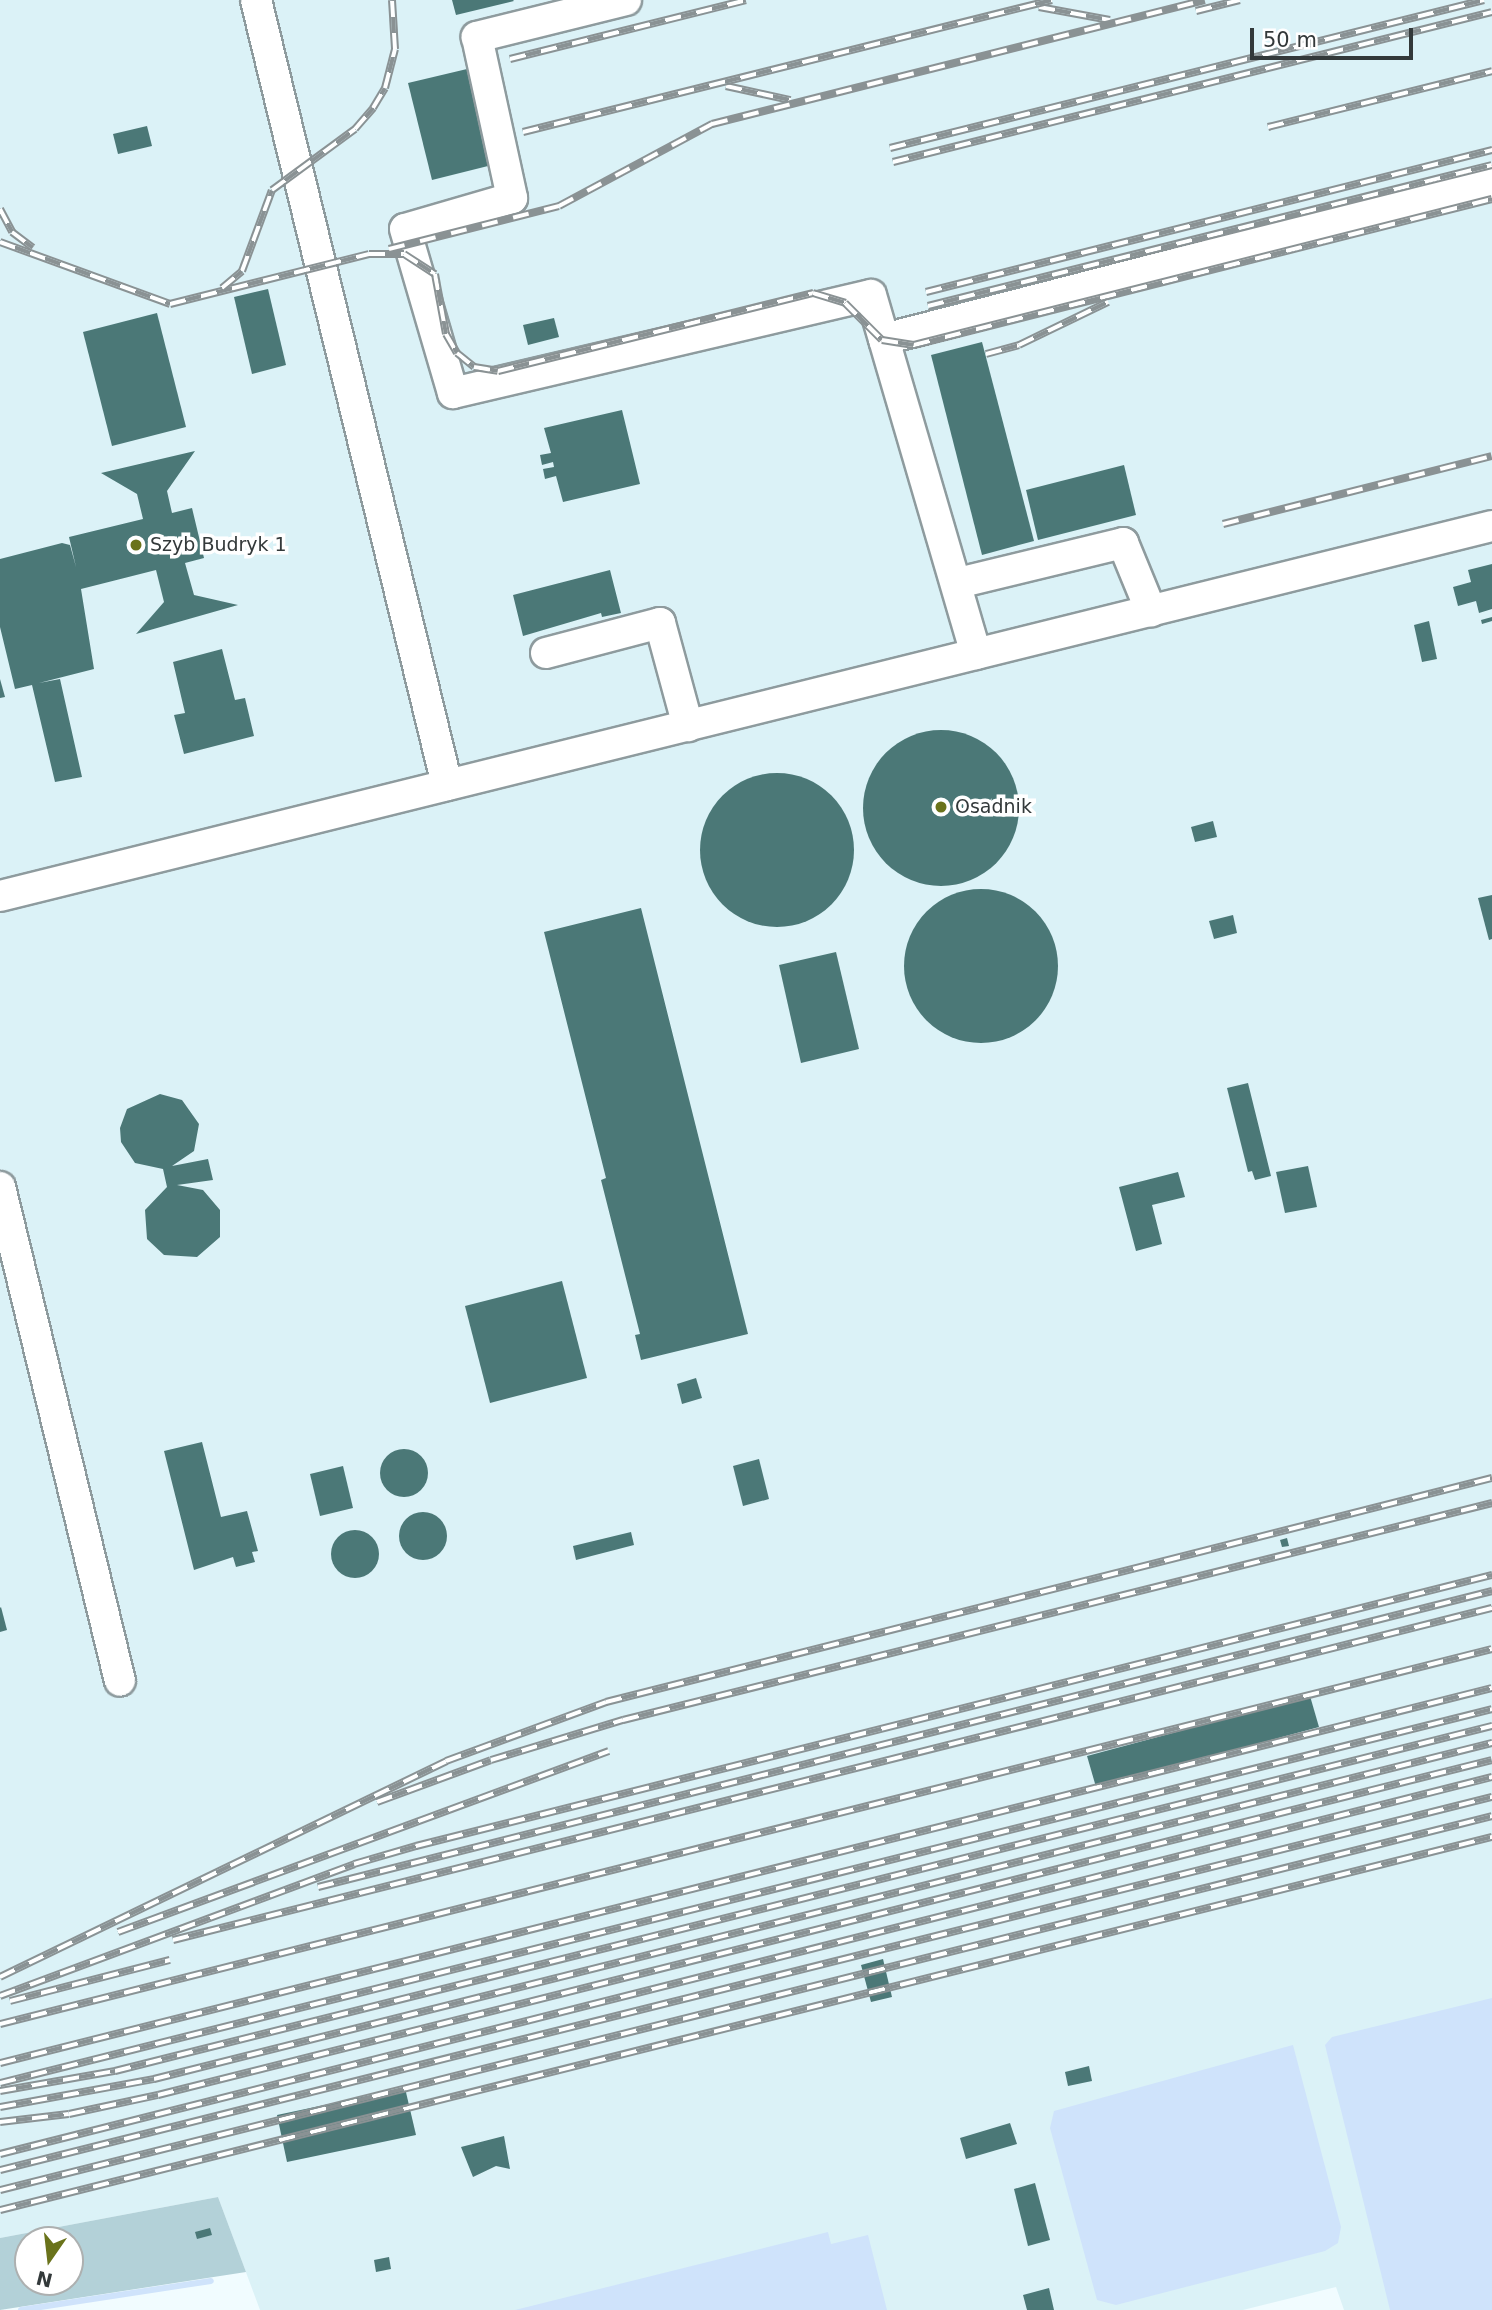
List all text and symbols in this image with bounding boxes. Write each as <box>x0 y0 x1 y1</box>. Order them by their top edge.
scale bar <box>1254 14 1417 58</box>
text: 50 m <box>1263 28 1317 52</box>
place label: Szyb Budryk 1 <box>150 534 287 556</box>
marker: Szyb Budryk 1 <box>128 537 144 553</box>
place label: Osadnik <box>955 796 1032 818</box>
marker: Osadnik <box>933 799 949 815</box>
north arrow <box>14 2226 84 2296</box>
text: N <box>34 2267 55 2292</box>

